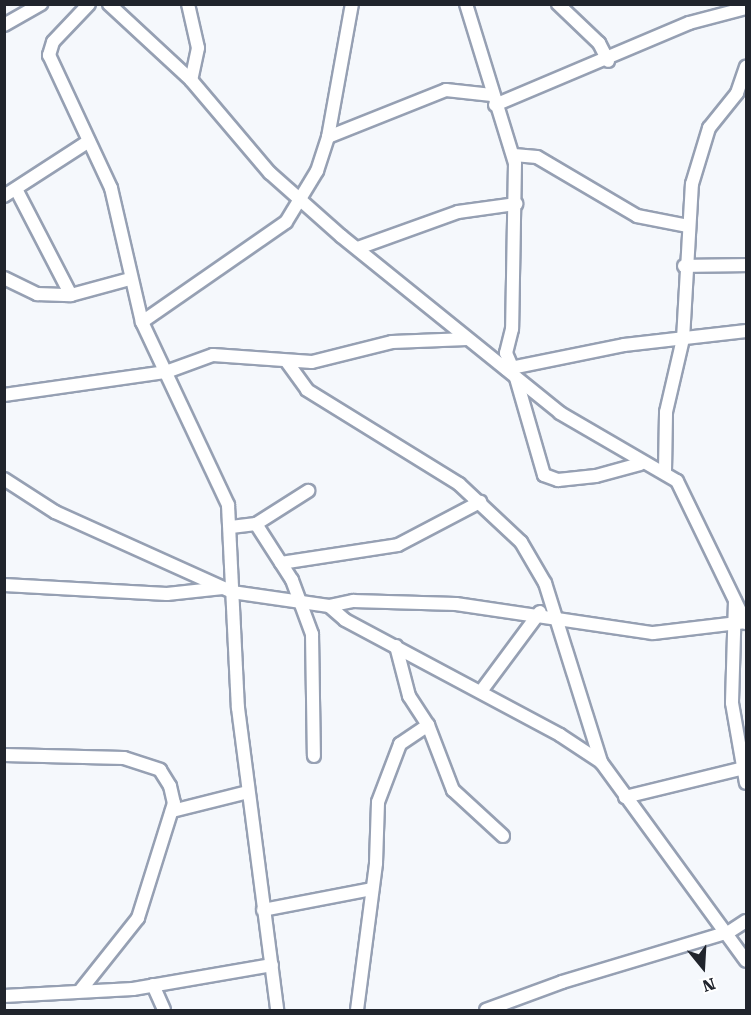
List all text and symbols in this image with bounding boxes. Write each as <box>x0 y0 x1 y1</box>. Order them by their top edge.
north arrow <box>673 937 733 997</box>
text: N <box>700 974 718 996</box>

